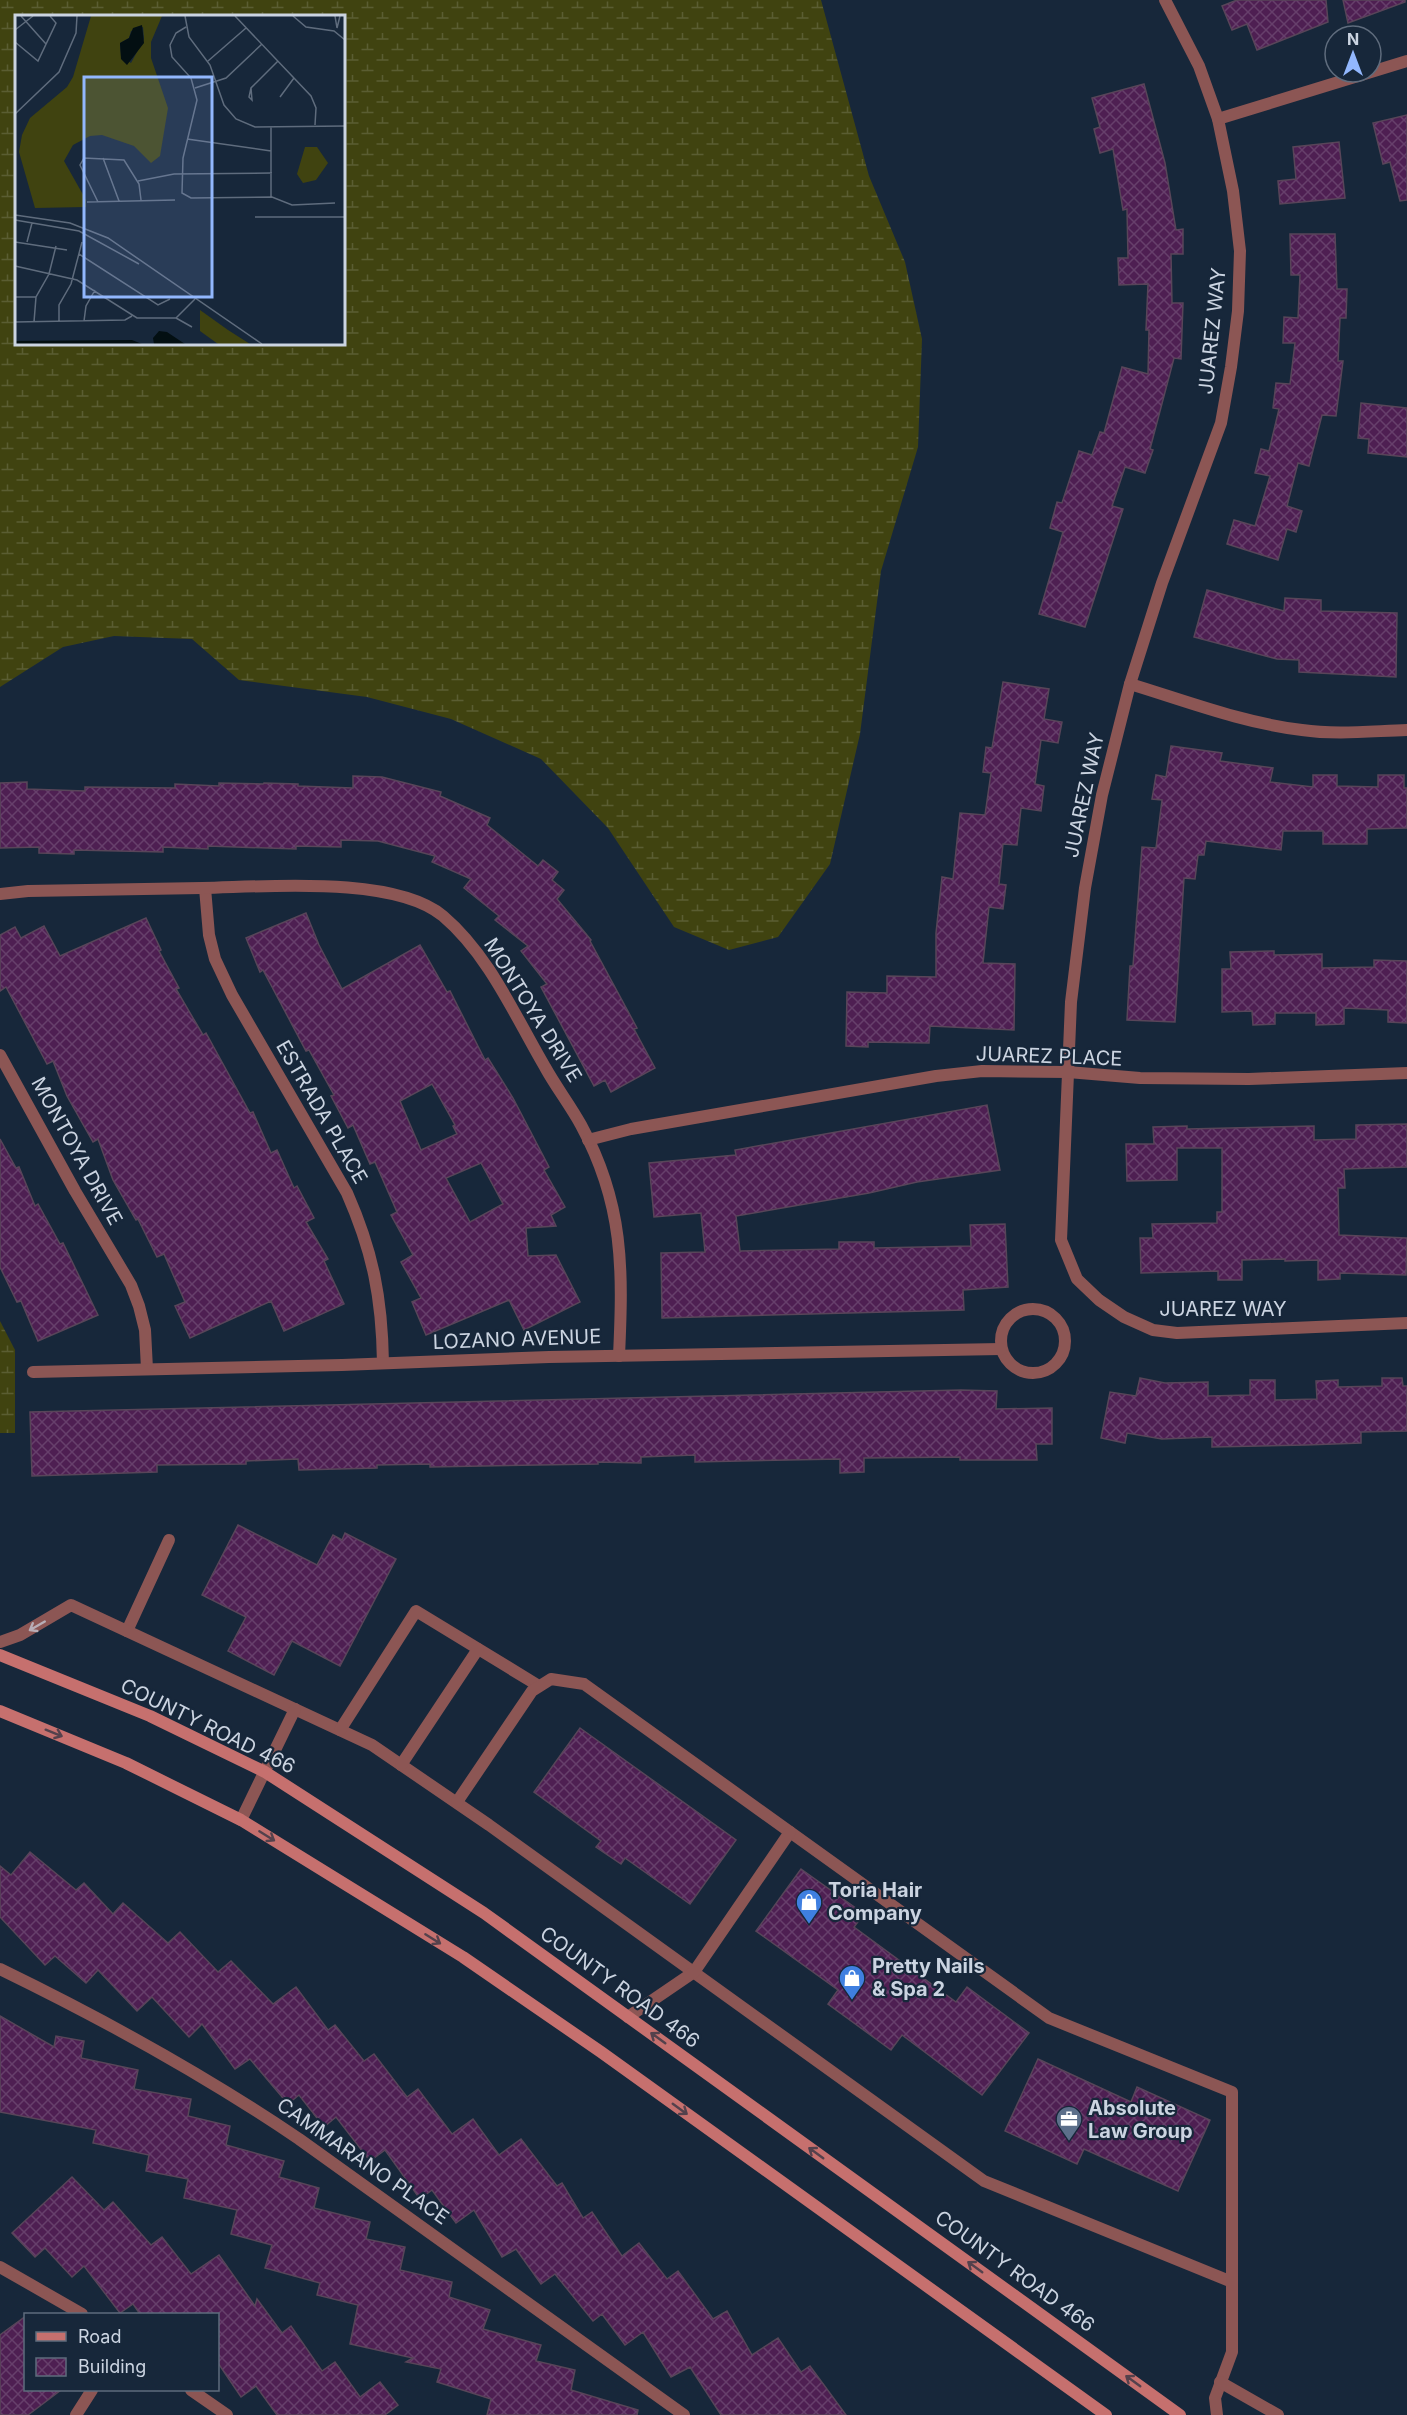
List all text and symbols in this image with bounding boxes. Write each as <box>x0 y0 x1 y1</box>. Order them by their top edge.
inset map <box>15 15 345 345</box>
north arrow <box>1323 24 1383 84</box>
text: N <box>1347 29 1359 49</box>
street label: JUAREZ WAY <box>1193 266 1231 396</box>
street label: JUAREZ WAY <box>1059 730 1109 860</box>
street label: MONTOYA DRIVE <box>479 934 587 1086</box>
street label: ESTRADA PLACE <box>271 1036 373 1188</box>
street label: JUAREZ PLACE <box>975 1041 1123 1071</box>
street label: MONTOYA DRIVE <box>26 1073 128 1229</box>
street label: JUAREZ WAY <box>1159 1297 1287 1321</box>
street label: LOZANO AVENUE <box>432 1324 602 1354</box>
one-way arrow <box>28 1620 45 1632</box>
street label: COUNTY ROAD 466 <box>117 1673 299 1779</box>
one-way arrow <box>44 1729 63 1740</box>
one-way arrow <box>259 1830 275 1842</box>
place label: Toria Hair Company <box>828 1878 922 1925</box>
shop icon: Toria Hair Company <box>794 1887 824 1925</box>
street label: COUNTY ROAD 466 <box>536 1921 704 2053</box>
one-way arrow <box>424 1933 441 1945</box>
place label: Pretty Nails & Spa 2 <box>872 1954 985 2001</box>
shop icon: Pretty Nails & Spa 2 <box>837 1963 867 2001</box>
one-way arrow <box>651 2032 667 2045</box>
street label: CAMMARANO PLACE <box>272 2093 454 2229</box>
place label: Absolute Law Group <box>1088 2096 1193 2143</box>
one-way arrow <box>672 2102 688 2115</box>
office icon: Absolute Law Group <box>1054 2104 1084 2142</box>
one-way arrow <box>809 2146 825 2159</box>
street label: COUNTY ROAD 466 <box>931 2205 1099 2337</box>
one-way arrow <box>967 2261 983 2273</box>
legend <box>24 2313 219 2391</box>
text: Road <box>78 2326 121 2347</box>
text: Building <box>78 2356 146 2377</box>
one-way arrow <box>1125 2375 1141 2387</box>

